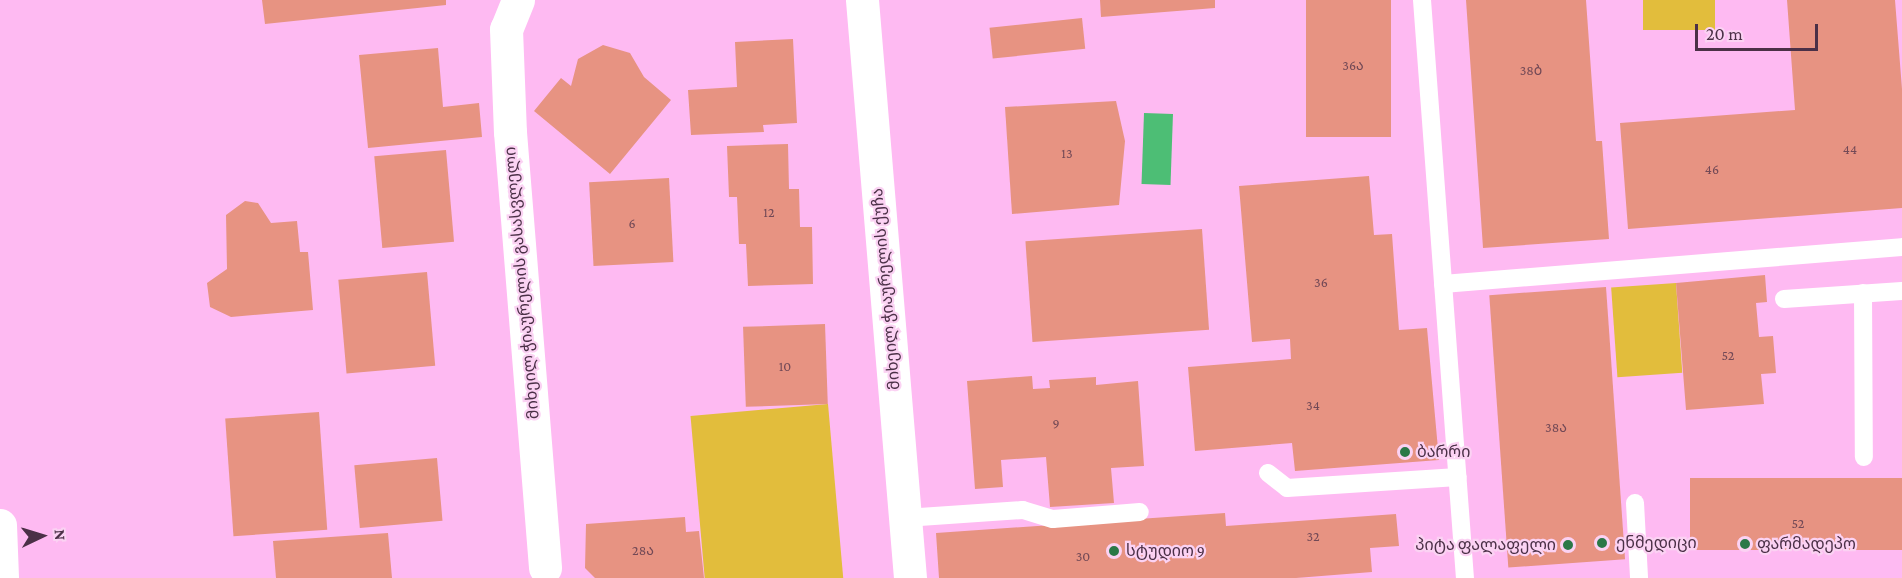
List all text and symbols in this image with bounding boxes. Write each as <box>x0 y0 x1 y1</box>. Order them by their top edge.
scale bar <box>1698 12 1821 50</box>
text: 20 m <box>1706 24 1743 44</box>
house number: 36ა <box>1342 57 1364 73</box>
house number: 38ბ <box>1520 62 1542 78</box>
house number: 44 <box>1843 141 1857 157</box>
house number: 13 <box>1061 145 1073 161</box>
street label: მიხეილ ჭიაურელის გასასვლელი <box>501 146 543 420</box>
house number: 46 <box>1705 161 1719 177</box>
street label: მიხეილ ჭიაურელის ქუჩა <box>868 187 904 391</box>
house number: 12 <box>763 204 775 220</box>
house number: 6 <box>628 215 636 231</box>
house number: 36 <box>1314 274 1328 290</box>
house number: 52 <box>1722 347 1734 363</box>
house number: 10 <box>779 358 791 374</box>
house number: 34 <box>1306 397 1320 413</box>
house number: 9 <box>1052 415 1060 431</box>
house number: 38ა <box>1545 419 1567 435</box>
place label: ბარრი <box>1417 442 1470 462</box>
marker: ბარრი <box>1398 445 1412 459</box>
north arrow <box>12 506 72 566</box>
house number: 52 <box>1792 515 1804 531</box>
house number: 32 <box>1306 528 1320 544</box>
text: N <box>52 529 69 541</box>
place label: ენმედიცი <box>1616 533 1697 553</box>
marker: ენმედიცი <box>1593 534 1611 552</box>
place label: ფარმადეპო <box>1757 534 1856 554</box>
place label: პიტა ფალაფელი <box>1415 535 1556 555</box>
marker: ფარმადეპო <box>1738 537 1752 551</box>
marker: პიტა ფალაფელი <box>1561 538 1575 552</box>
place label: სტუდიო 9 <box>1126 541 1205 561</box>
house number: 28ა <box>632 542 654 558</box>
marker: სტუდიო 9 <box>1107 544 1121 558</box>
house number: 30 <box>1076 548 1090 564</box>

